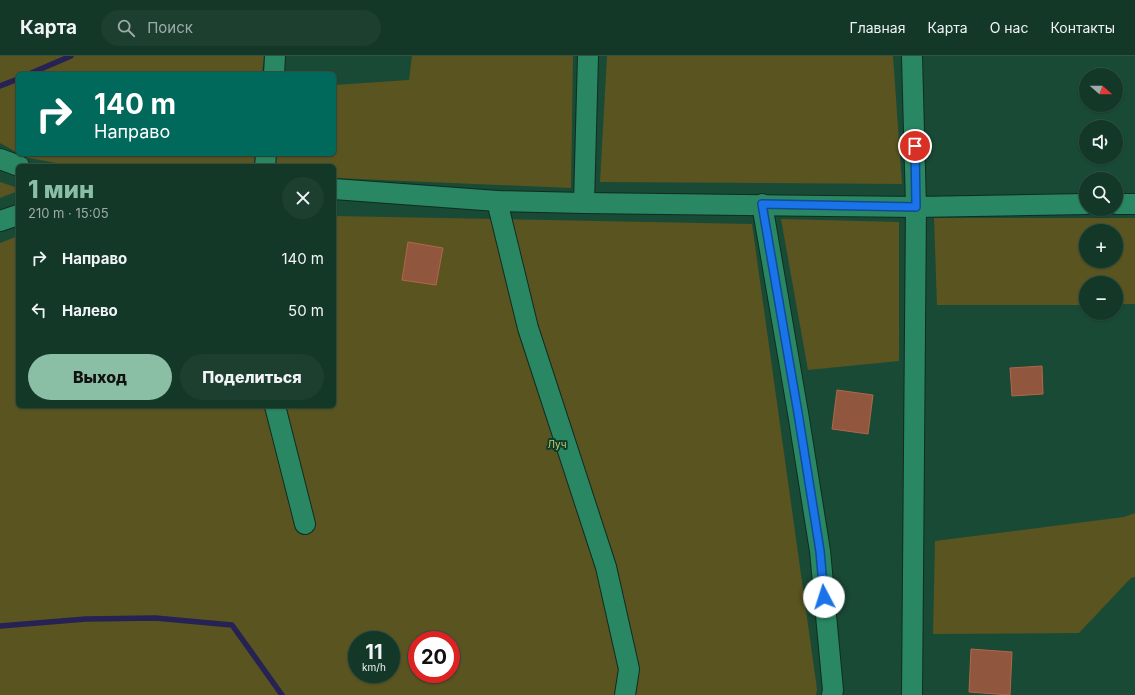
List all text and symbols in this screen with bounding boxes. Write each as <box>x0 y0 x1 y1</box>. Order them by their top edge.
search box <box>101 10 381 46</box>
text: Карта <box>20 16 77 39</box>
icon: search <box>115 17 137 39</box>
text: Поиск <box>147 18 193 37</box>
text: Главная <box>850 19 905 36</box>
text: Карта <box>927 19 968 36</box>
text: О нас <box>990 19 1028 36</box>
text: Контакты <box>1050 19 1115 36</box>
north arrow <box>1079 68 1123 112</box>
map controls <box>1079 68 1123 320</box>
text: 140 m <box>94 87 176 121</box>
icon: right <box>28 88 80 140</box>
button: sound <box>1079 120 1123 164</box>
text: Направо <box>94 121 170 142</box>
pin <box>898 129 932 163</box>
icon: arrive <box>904 135 926 157</box>
button: search <box>1079 172 1123 216</box>
text: 1 мин <box>28 175 94 204</box>
button: close <box>282 177 324 219</box>
text: 210 m · 15:05 <box>28 205 109 221</box>
button: + <box>1079 224 1123 268</box>
icon: right <box>28 247 50 269</box>
text: Направо <box>62 249 127 268</box>
text: 140 m <box>281 249 324 268</box>
button: − <box>1079 276 1123 320</box>
icon: left <box>28 299 50 321</box>
text: Налево <box>62 301 118 320</box>
text: 50 m <box>288 301 324 320</box>
button: Выход <box>28 354 172 400</box>
button: Поделиться <box>180 354 324 400</box>
park label: Луч <box>548 438 566 450</box>
position arrow <box>803 576 845 618</box>
speed limit sign: 20 <box>408 631 460 683</box>
text: 11 <box>365 640 383 664</box>
text: km/h <box>362 661 386 673</box>

